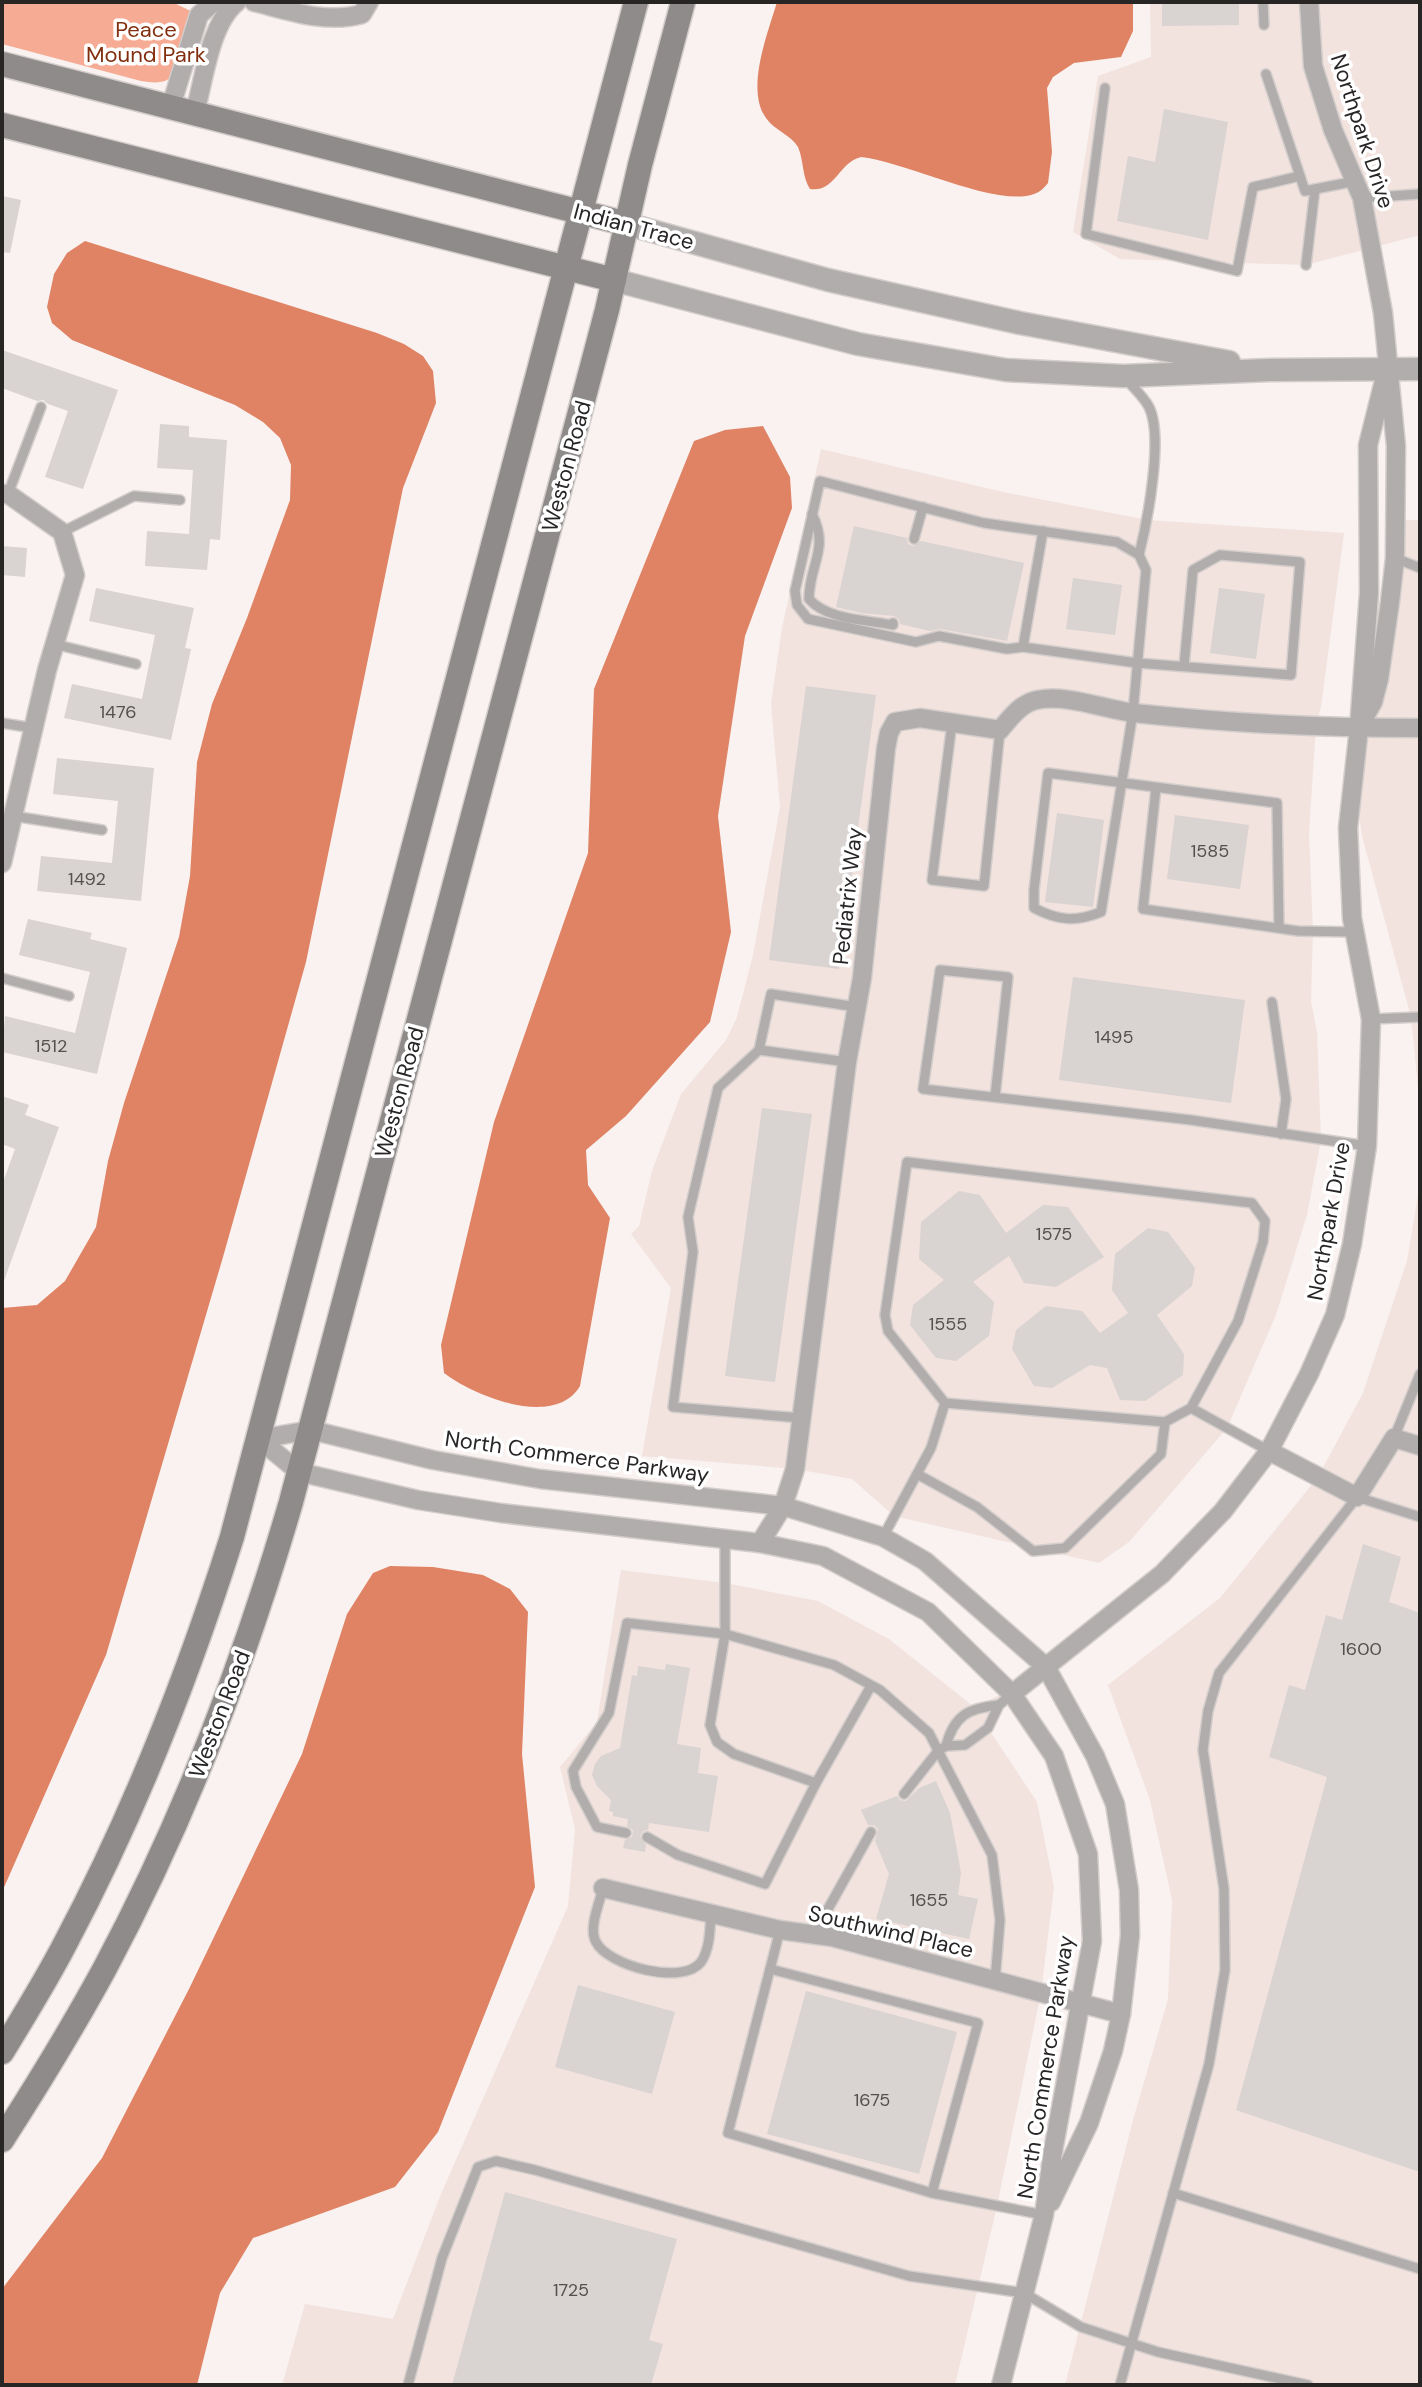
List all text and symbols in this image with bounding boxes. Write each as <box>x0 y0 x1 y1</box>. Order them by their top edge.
park label: Peace Mound Park <box>86 15 206 69</box>
street label: Northpark Drive <box>1324 50 1401 212</box>
street label: Indian Trace <box>570 196 697 256</box>
street label: Weston Road <box>535 398 598 535</box>
house number: 1476 <box>100 700 137 724</box>
street label: Pediatrix Way <box>826 826 869 966</box>
house number: 1585 <box>1191 839 1229 863</box>
house number: 1492 <box>68 867 106 891</box>
street label: Weston Road <box>368 1024 431 1161</box>
house number: 1495 <box>1095 1025 1133 1049</box>
house number: 1512 <box>35 1034 67 1058</box>
street label: Northpark Drive <box>1300 1139 1357 1303</box>
house number: 1575 <box>1036 1222 1072 1246</box>
house number: 1555 <box>929 1312 967 1336</box>
street label: North Commerce Parkway <box>443 1424 711 1489</box>
house number: 1600 <box>1340 1637 1382 1661</box>
street label: Weston Road <box>182 1646 257 1782</box>
house number: 1655 <box>910 1888 948 1912</box>
street label: Southwind Place <box>805 1898 976 1965</box>
street label: North Commerce Parkway <box>1010 1933 1081 2201</box>
house number: 1675 <box>854 2088 890 2112</box>
house number: 1725 <box>553 2278 589 2302</box>

